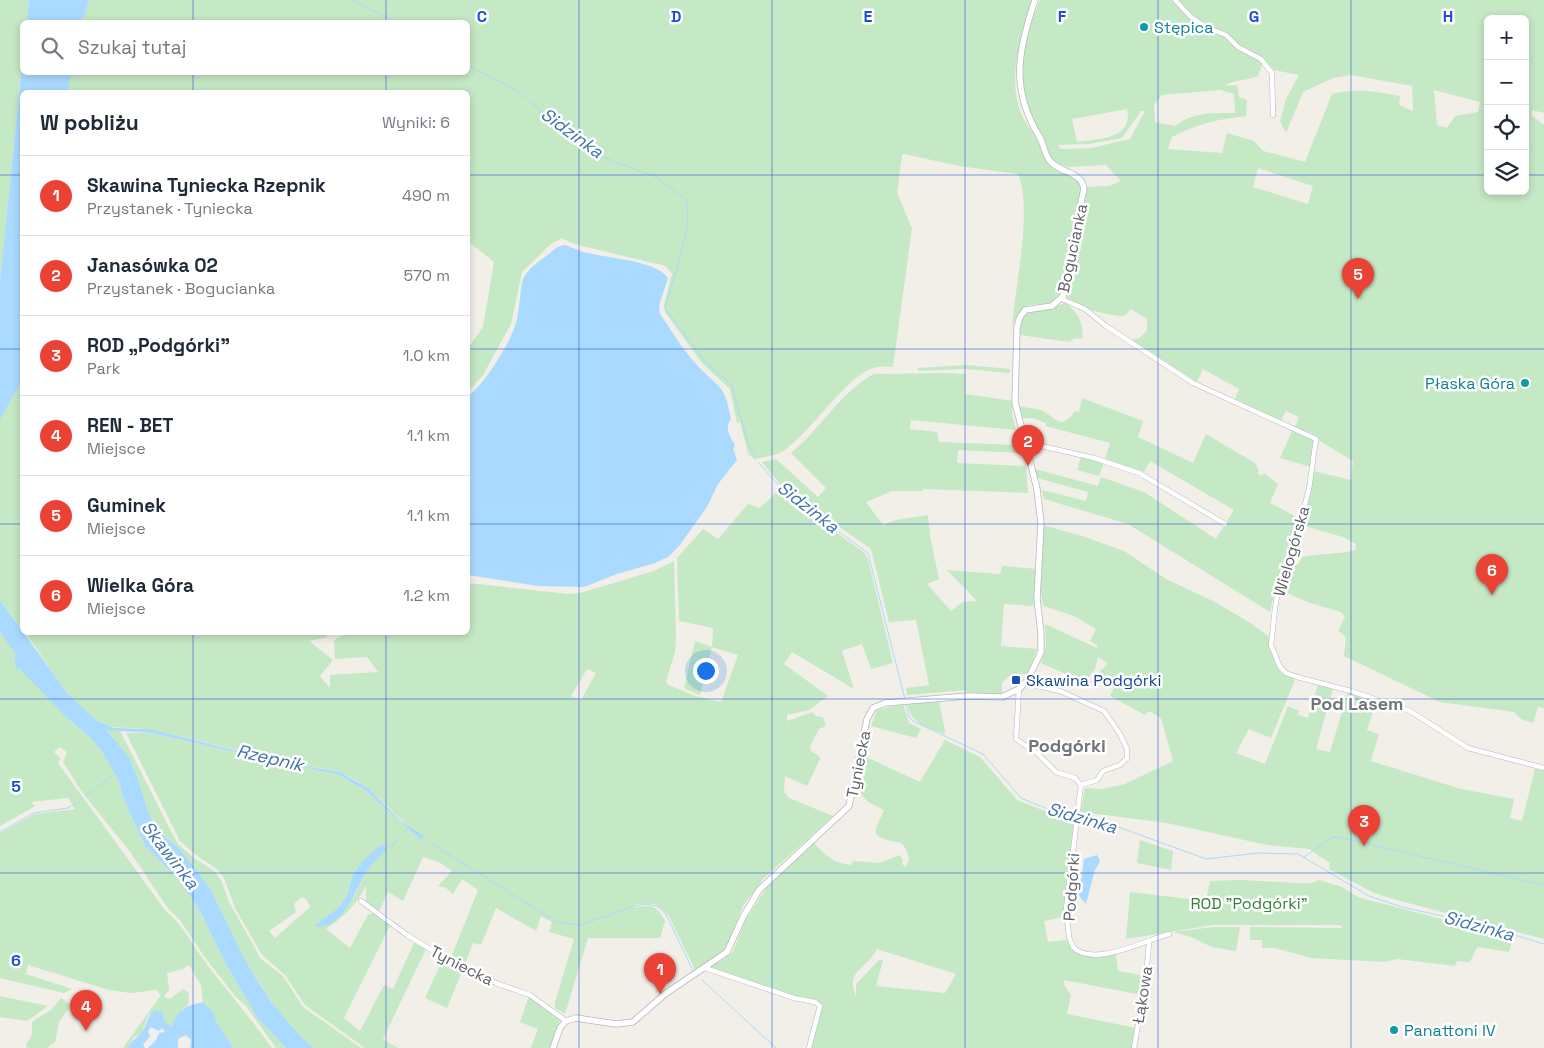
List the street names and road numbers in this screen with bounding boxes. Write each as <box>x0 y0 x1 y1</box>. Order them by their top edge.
street label: Bogucianka <box>1053 202 1092 295</box>
street label: Wielogórska <box>1269 503 1314 599</box>
street label: Tyniecka <box>842 729 875 800</box>
street label: Podgórki <box>1059 852 1084 922</box>
street label: Tyniecka <box>427 941 497 990</box>
street label: Łąkowa <box>1128 964 1157 1026</box>

